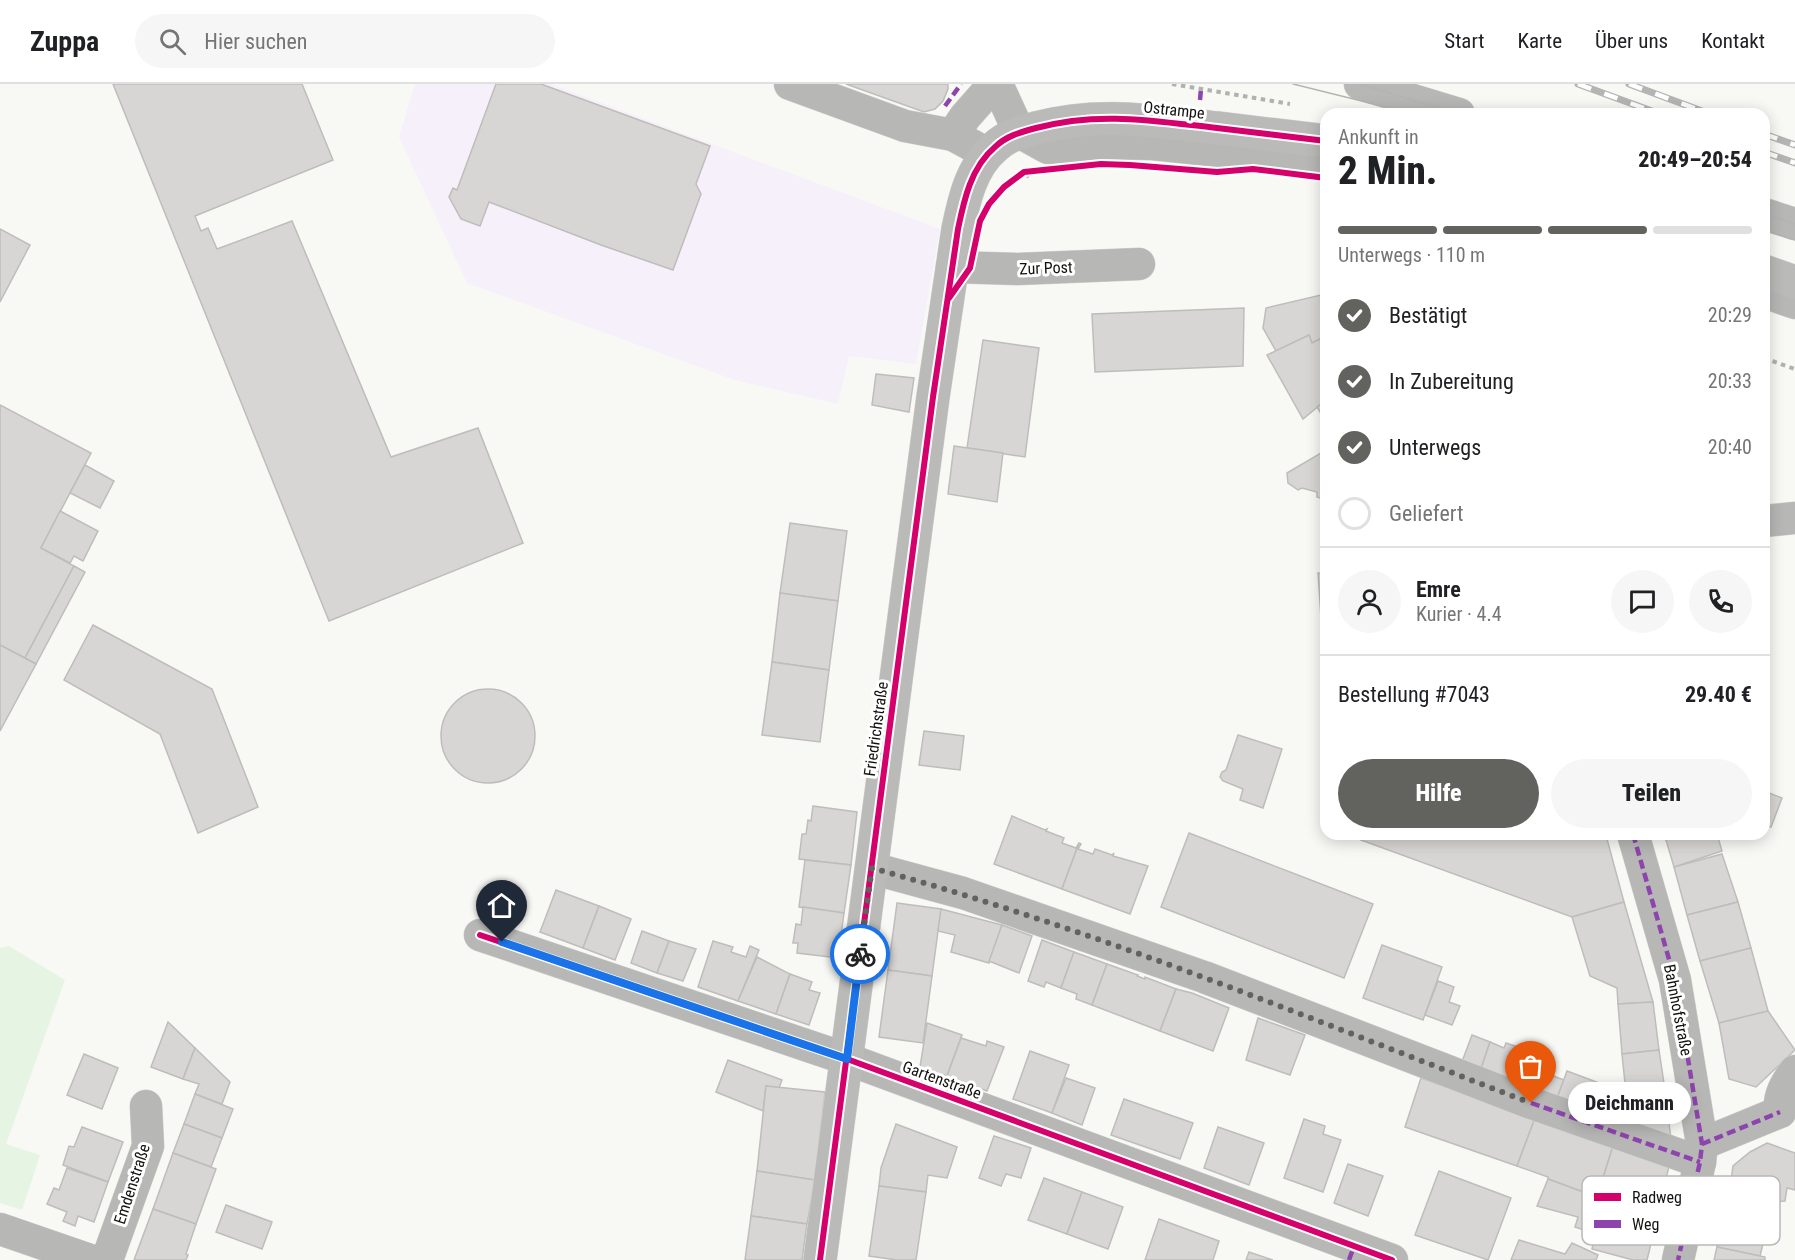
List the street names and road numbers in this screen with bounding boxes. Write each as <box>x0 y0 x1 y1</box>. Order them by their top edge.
street label: Ostrampe <box>1143 97 1205 123</box>
street label: Zur Post <box>1019 258 1073 278</box>
street label: Friedrichstraße <box>860 681 892 777</box>
street label: Bahnhofstraße <box>1660 963 1696 1057</box>
street label: Gartenstraße <box>900 1057 984 1103</box>
street label: Emdenstraße <box>110 1141 154 1227</box>

